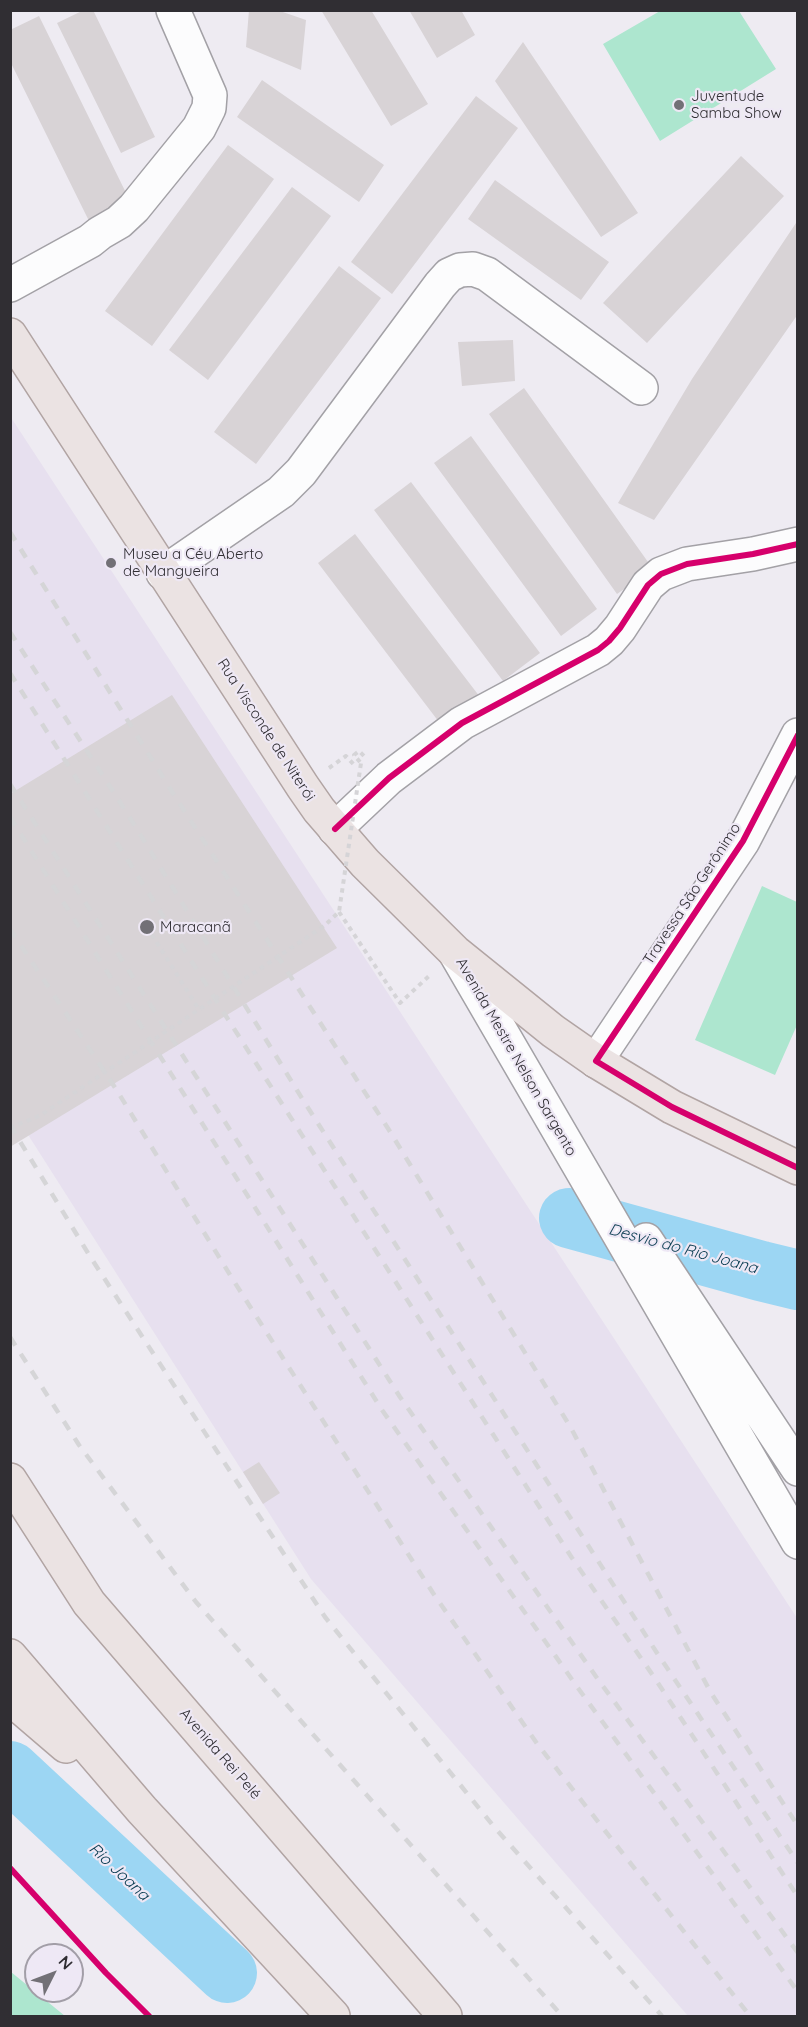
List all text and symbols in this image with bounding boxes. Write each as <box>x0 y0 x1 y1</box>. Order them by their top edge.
place label: Juventude Samba Show <box>691 87 782 122</box>
marker: Juventude Samba Show <box>672 98 686 112</box>
place label: Museu a Céu Aberto de Mangueira <box>123 545 263 580</box>
marker: Museu a Céu Aberto de Mangueira <box>104 556 118 570</box>
street label: Rua Visconde de Niterói <box>213 655 319 805</box>
street label: Travessa São Gerônimo <box>639 820 745 968</box>
marker: Maracanã <box>138 918 156 936</box>
place label: Maracanã <box>160 918 231 936</box>
street label: Avenida Mestre Nelson Sargento <box>452 955 580 1159</box>
water label: Desvio do Rio Joana <box>606 1220 760 1278</box>
street label: Avenida Rei Pelé <box>176 1705 264 1803</box>
water label: Rio Joana <box>85 1839 153 1905</box>
north arrow <box>24 1943 84 2003</box>
text: N <box>55 1951 77 1973</box>

